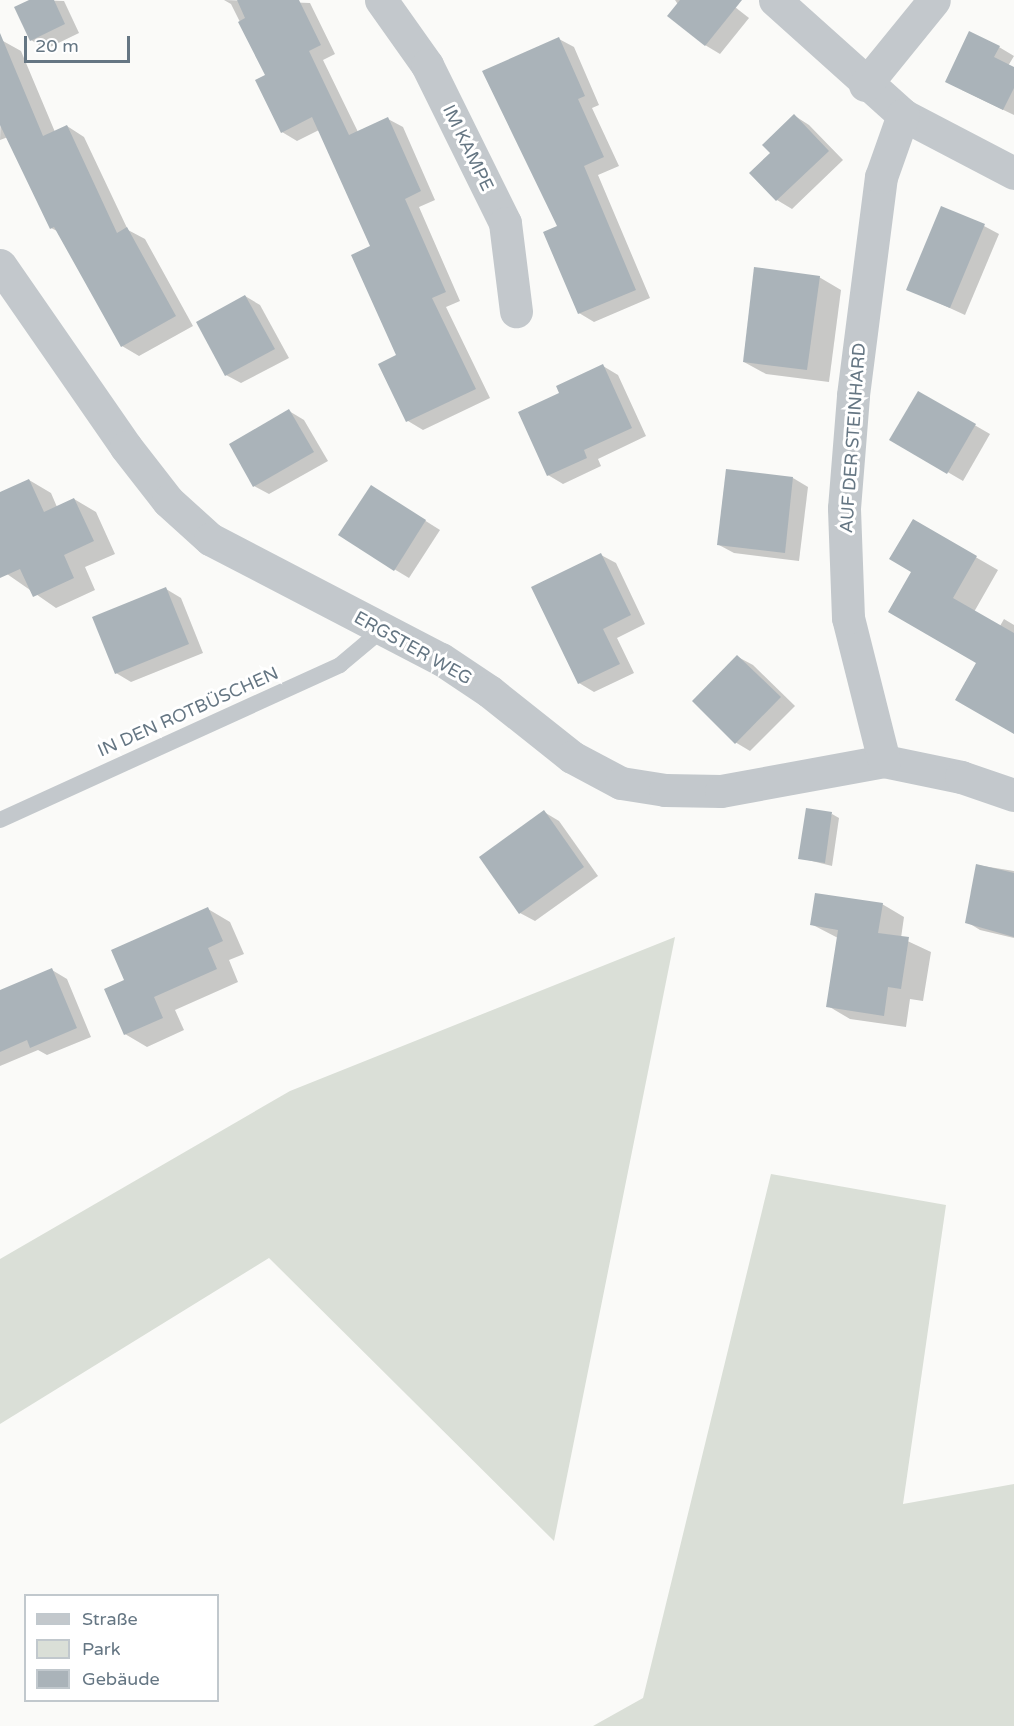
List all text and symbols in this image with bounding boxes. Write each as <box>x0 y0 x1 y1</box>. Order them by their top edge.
scale bar <box>27 24 134 62</box>
text: 20 m <box>35 35 79 57</box>
street label: IM KAMPE <box>438 101 498 195</box>
street label: AUF DER STEINHARD <box>836 342 870 534</box>
street label: ERGSTER WEG <box>350 607 476 689</box>
street label: IN DEN ROTBÜSCHEN <box>94 662 282 762</box>
legend <box>24 1594 219 1702</box>
text: Straße <box>82 1608 138 1630</box>
text: Park <box>82 1638 120 1660</box>
text: Gebäude <box>82 1668 160 1690</box>

